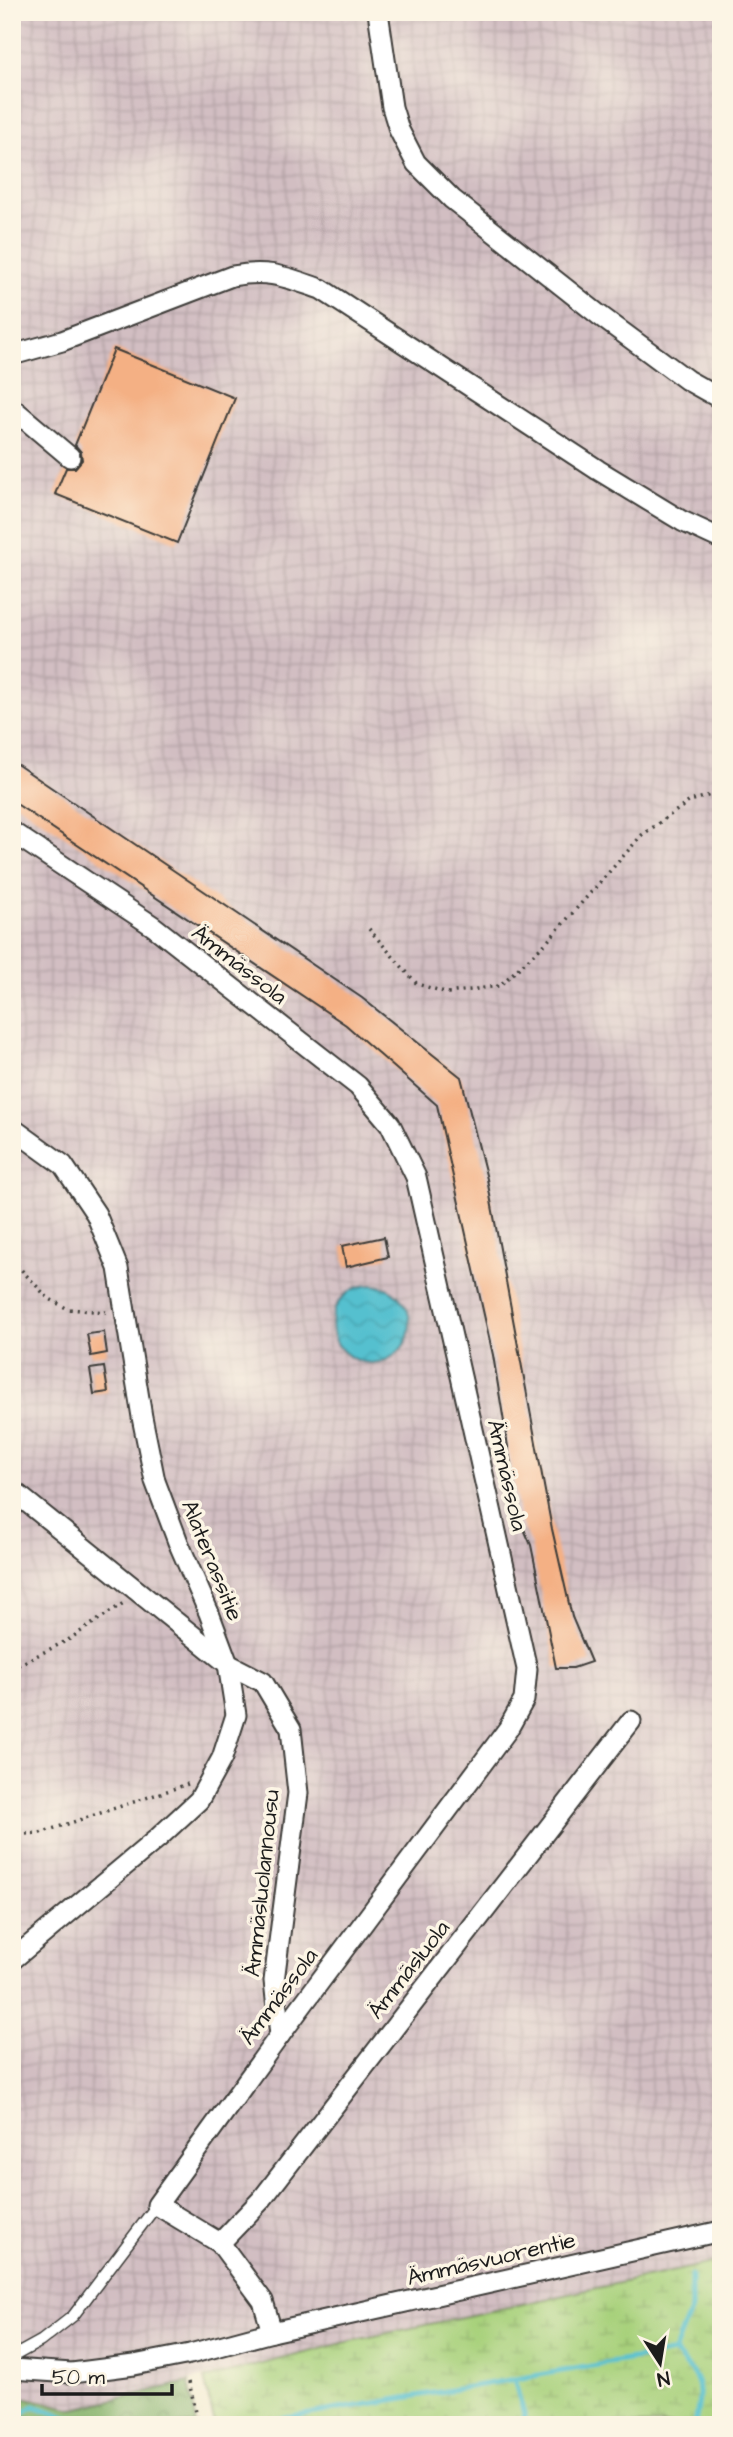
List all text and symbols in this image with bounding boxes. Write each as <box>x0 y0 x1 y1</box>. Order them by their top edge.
street label: Ämmässola <box>185 917 294 1013</box>
street label: Ämmässola <box>479 1416 535 1534</box>
street label: Alaterassitie <box>173 1495 251 1626</box>
street label: Ämmäsluolannousu <box>236 1788 288 1978</box>
street label: Ämmäsluola <box>360 1913 458 2026</box>
street label: Ämmässola <box>232 1941 326 2052</box>
street label: Ämmäsvuorentie <box>404 2224 579 2294</box>
north arrow <box>624 2328 694 2398</box>
scale bar <box>42 2353 172 2397</box>
text: 50 m <box>52 2363 106 2392</box>
text: N <box>655 2364 672 2393</box>

